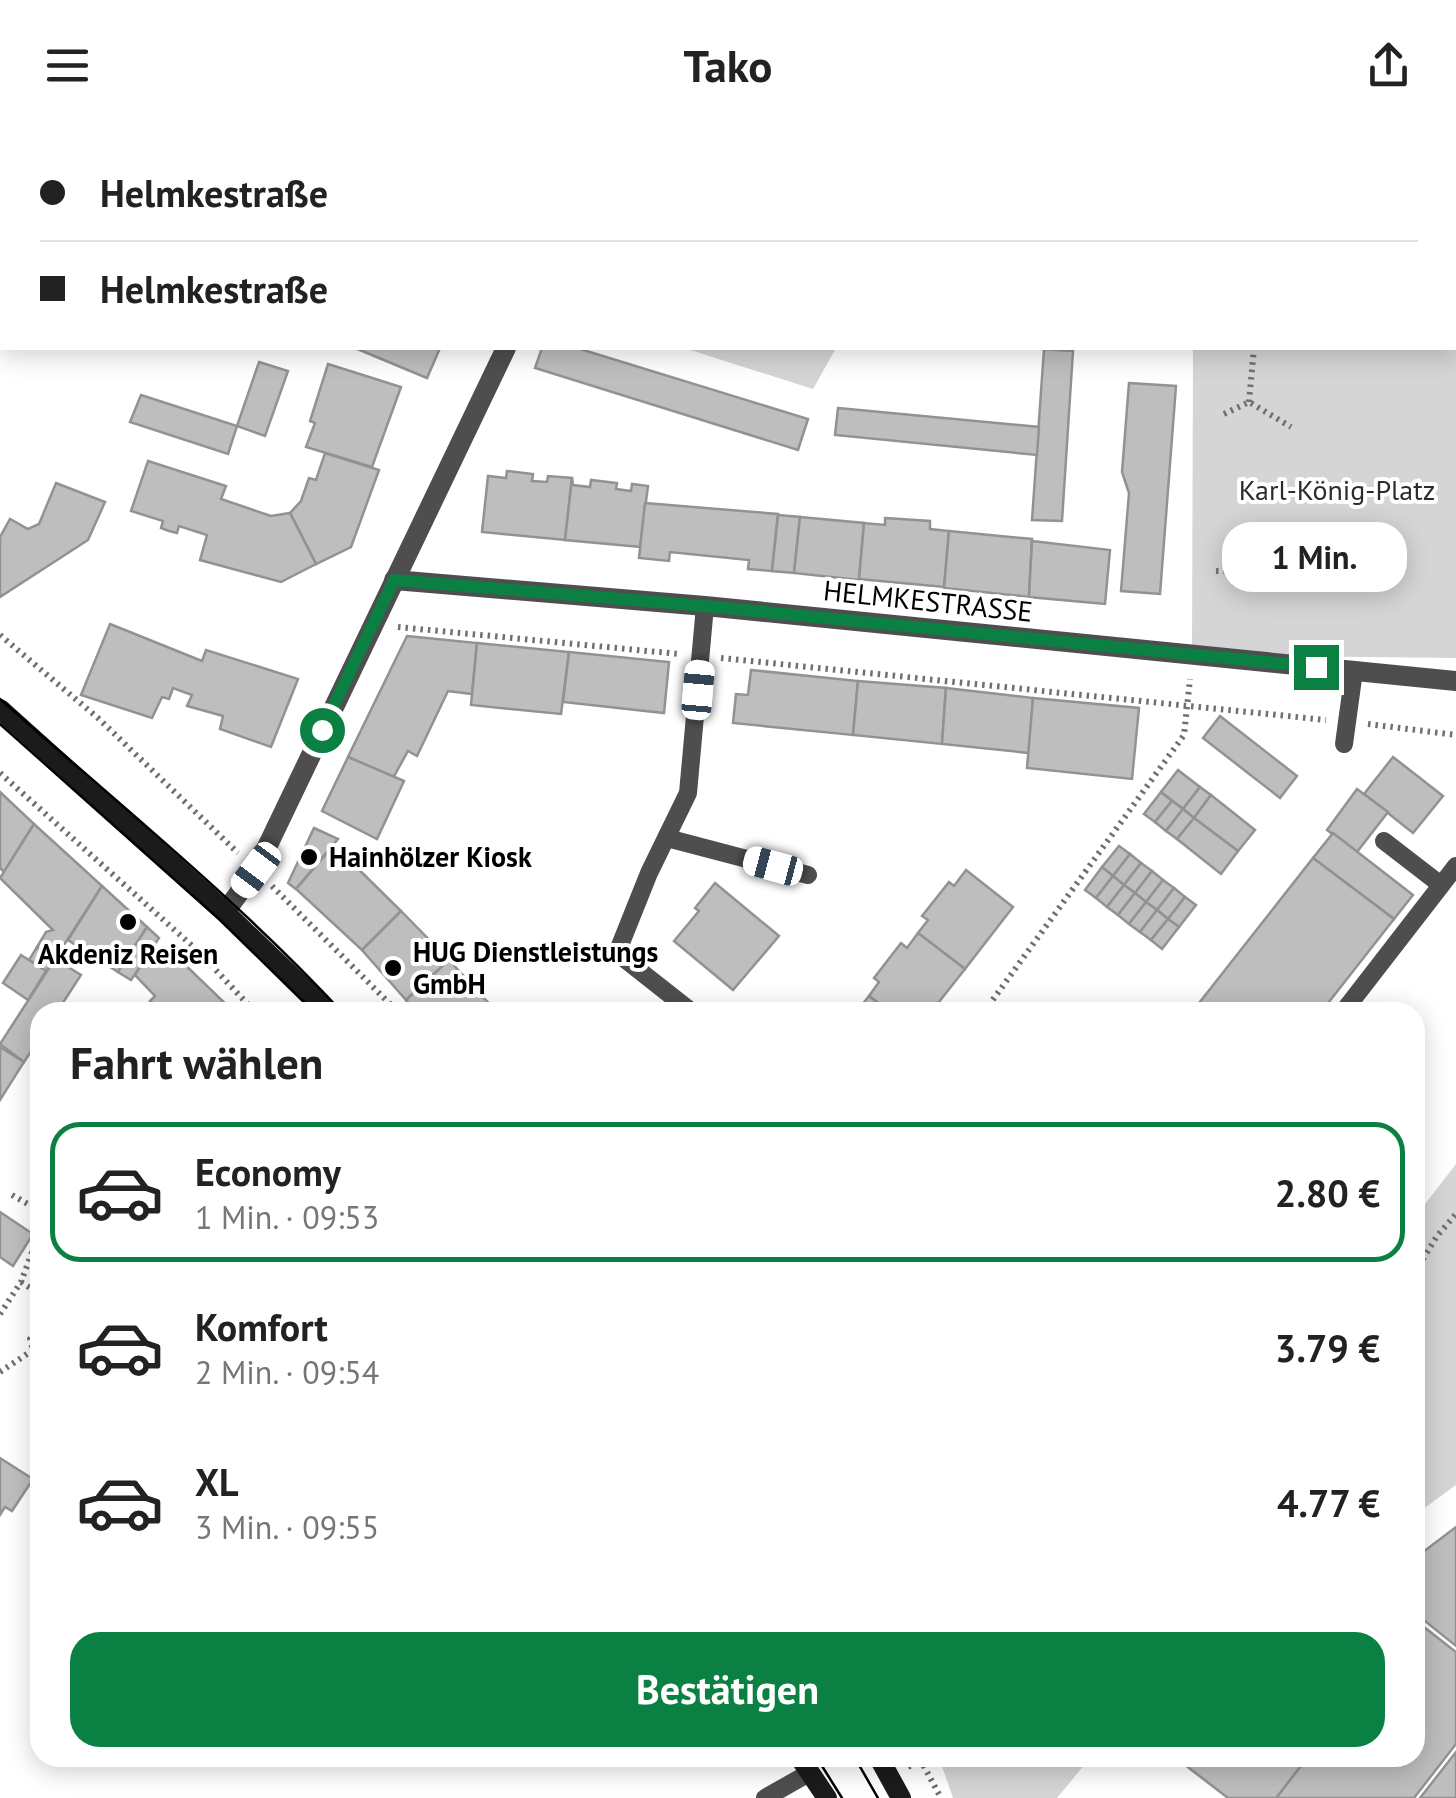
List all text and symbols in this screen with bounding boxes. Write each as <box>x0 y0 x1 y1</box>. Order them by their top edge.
text: Tako <box>684 36 772 94</box>
icon: menu <box>40 38 95 93</box>
icon: share <box>1361 38 1416 93</box>
text: Helmkestraße <box>100 168 328 217</box>
text: Helmkestraße <box>100 264 328 313</box>
park label: Karl-König-Platz <box>1239 471 1435 508</box>
callout: 1 Min. <box>1224 522 1408 592</box>
text: 1 Min. <box>1272 536 1357 578</box>
street label: HELMKESTRASSE <box>822 571 1034 630</box>
route end <box>1294 645 1339 690</box>
car <box>680 659 716 721</box>
route start <box>300 708 345 753</box>
car <box>226 837 286 903</box>
place label: Hainhölzer Kiosk <box>329 838 532 875</box>
car <box>740 844 806 888</box>
marker: Hainhölzer Kiosk <box>298 846 320 868</box>
marker: Akdeniz Reisen <box>117 911 139 933</box>
place label: HUG Dienstleistungs GmbH <box>413 933 659 1002</box>
place label: Akdeniz Reisen <box>38 935 218 972</box>
marker: HUG Dienstleistungs GmbH <box>382 957 404 979</box>
text: Fahrt wählen <box>70 1033 323 1091</box>
icon: car <box>75 1147 165 1237</box>
text: Economy <box>195 1147 341 1196</box>
text: 2.80 € <box>1275 1168 1380 1217</box>
text: 1 Min. · 09:53 <box>195 1196 379 1238</box>
icon: car <box>75 1302 165 1392</box>
text: Komfort <box>195 1302 328 1351</box>
text: 3.79 € <box>1275 1323 1380 1372</box>
text: 2 Min. · 09:54 <box>195 1351 379 1393</box>
icon: car <box>75 1457 165 1547</box>
text: XL <box>195 1457 239 1506</box>
text: 4.77 € <box>1277 1478 1380 1527</box>
text: 3 Min. · 09:55 <box>195 1506 379 1548</box>
button: Bestätigen <box>70 1632 1385 1747</box>

